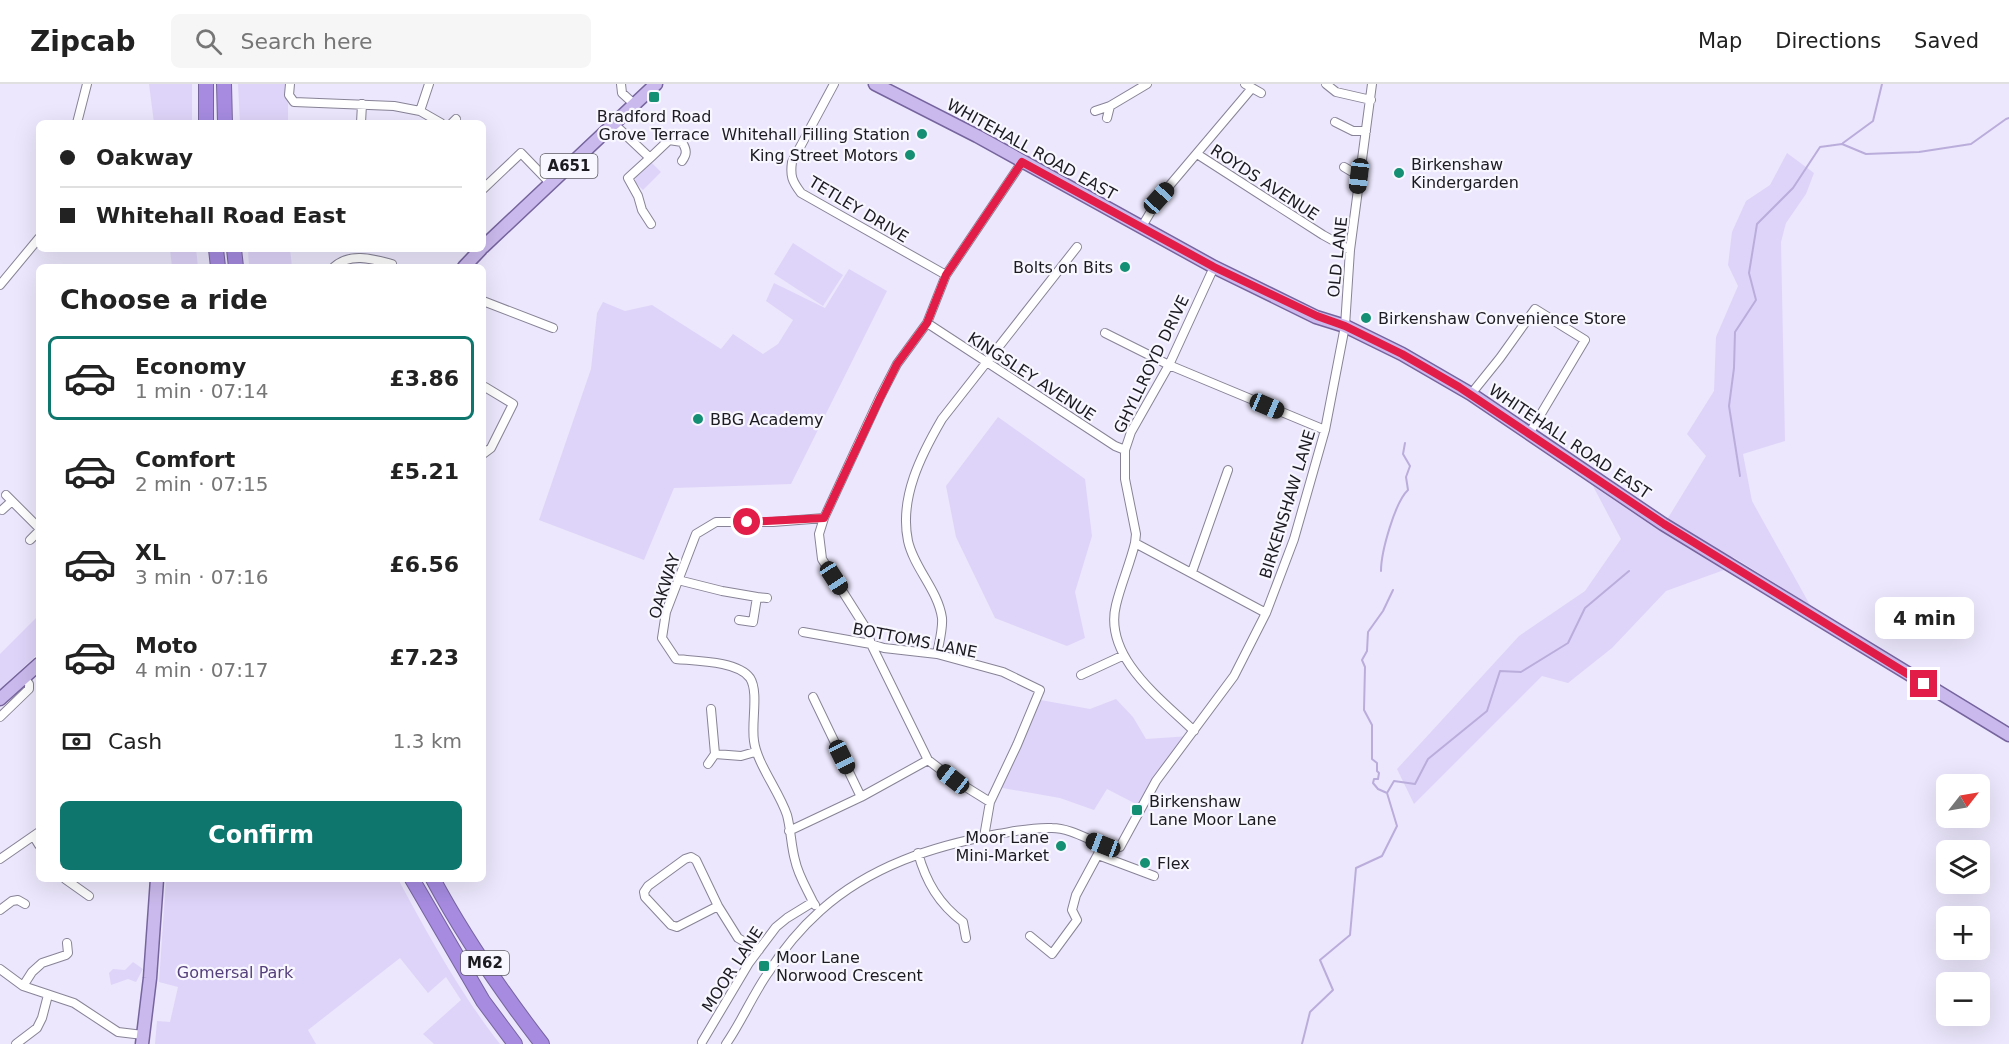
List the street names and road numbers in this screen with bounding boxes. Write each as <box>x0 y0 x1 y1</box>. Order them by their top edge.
street label: WHITEHALL ROAD EAST <box>944 95 1120 204</box>
street label: ROYDS AVENUE <box>1207 140 1322 224</box>
road number: A651 <box>540 154 598 178</box>
street label: TETLEY DRIVE <box>805 172 912 247</box>
street label: OLD LANE <box>1324 216 1351 298</box>
street label: GHYLLROYD DRIVE <box>1110 292 1193 436</box>
street label: KINGSLEY AVENUE <box>964 328 1099 425</box>
street label: WHITEHALL ROAD EAST <box>1485 380 1654 503</box>
street label: BIRKENSHAW LANE <box>1256 427 1319 581</box>
street label: OAKWAY <box>645 551 684 621</box>
street label: BOTTOMS LANE <box>851 619 979 662</box>
street label: MOOR LANE <box>698 923 767 1015</box>
road number: M62 <box>461 951 509 975</box>

